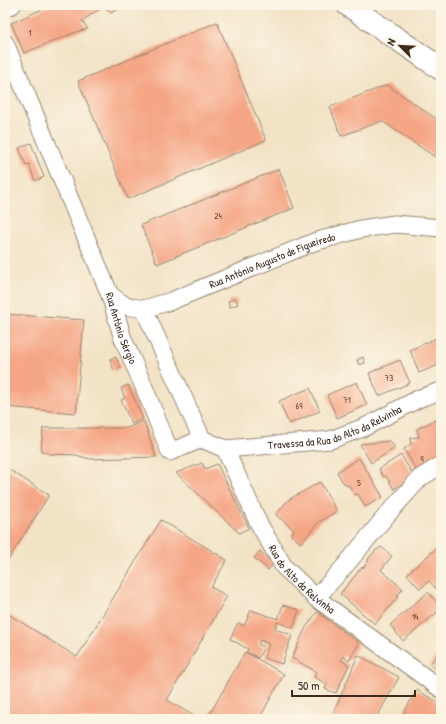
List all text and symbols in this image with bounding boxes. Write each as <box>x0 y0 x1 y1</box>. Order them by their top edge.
north arrow <box>380 26 420 66</box>
house number: 1 <box>28 27 32 39</box>
text: N <box>383 36 399 47</box>
house number: 24 <box>214 210 222 222</box>
street label: Rua António Augusto de Figueiredo <box>207 229 337 292</box>
street label: Rua António Sérgio <box>103 291 140 367</box>
house number: 73 <box>385 372 393 384</box>
house number: 71 <box>343 394 351 406</box>
house number: 69 <box>296 400 303 412</box>
street label: Travessa da Rua do Alto da Relvinha <box>267 402 404 452</box>
house number: 9 <box>420 453 424 465</box>
house number: 5 <box>357 477 361 489</box>
street label: Rua do Alto da Relvinha <box>266 542 338 617</box>
house number: 14 <box>412 611 419 623</box>
scale bar <box>292 672 415 698</box>
text: 50 m <box>298 677 319 694</box>

